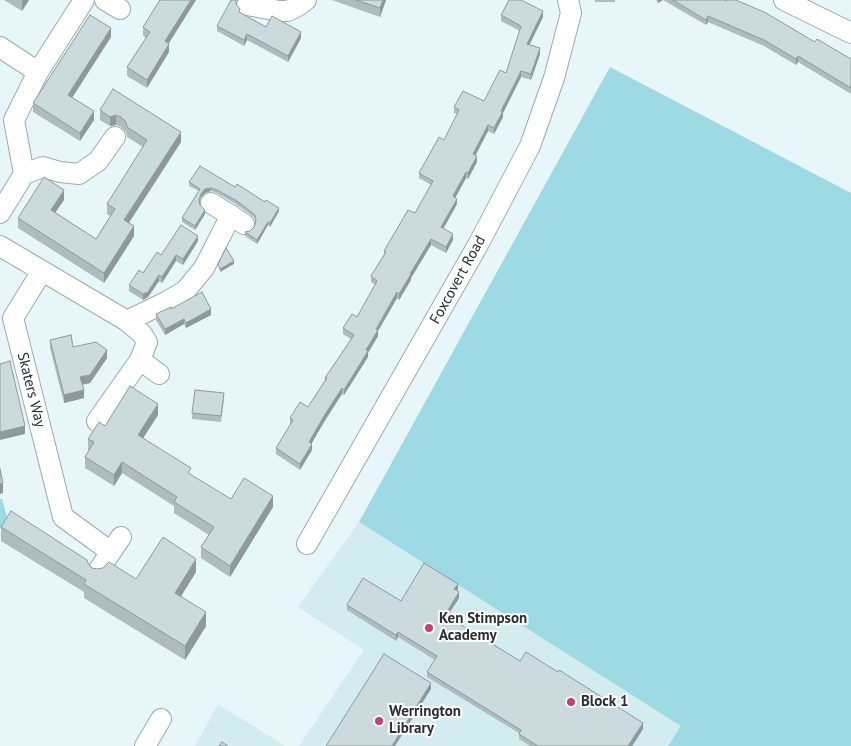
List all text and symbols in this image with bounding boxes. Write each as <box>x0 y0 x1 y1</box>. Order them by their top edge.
street label: Foxcovert Road <box>426 233 490 327</box>
street label: Skaters Way <box>13 351 49 429</box>
place label: Ken Stimpson Academy <box>439 610 527 645</box>
marker: Ken Stimpson Academy <box>423 622 435 634</box>
place label: Block 1 <box>581 693 628 711</box>
marker: Block 1 <box>565 696 577 708</box>
place label: Werrington Library <box>389 703 461 738</box>
marker: Werrington Library <box>373 715 385 727</box>

